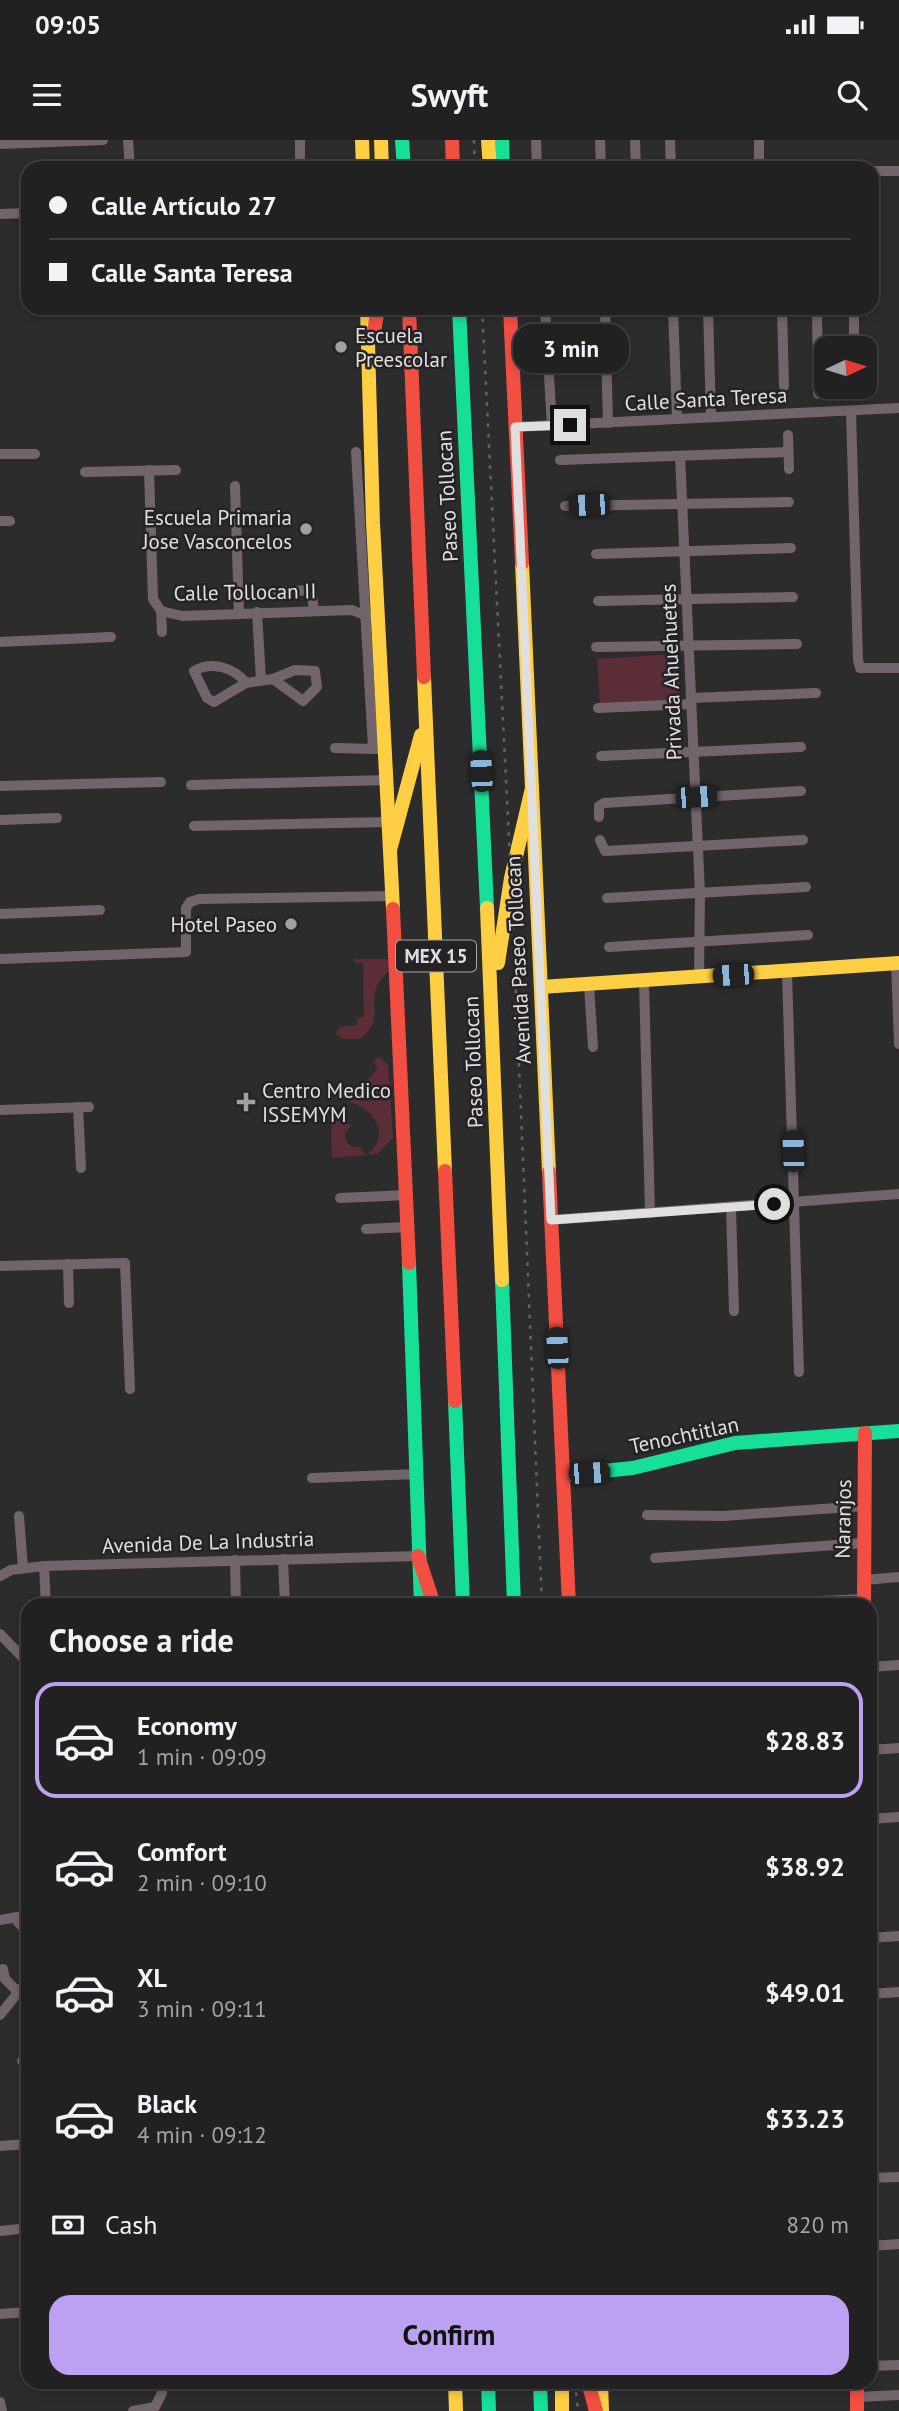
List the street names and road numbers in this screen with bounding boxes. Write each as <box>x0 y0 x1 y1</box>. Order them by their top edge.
street label: Calle Santa Teresa <box>624 381 788 417</box>
street label: Paseo Tollocan <box>430 429 464 563</box>
street label: Calle Tollocan II <box>173 577 317 607</box>
street label: Privada Ahuehuetes <box>654 583 688 761</box>
street label: Avenida Paseo Tollocan <box>499 855 537 1065</box>
road number: MEX 15 <box>396 940 476 972</box>
street label: Paseo Tollocan <box>457 996 489 1128</box>
street label: Tenochtitlan <box>627 1410 741 1460</box>
street label: Naranjos <box>829 1479 857 1559</box>
street label: Avenida De La Industria <box>101 1525 315 1559</box>

